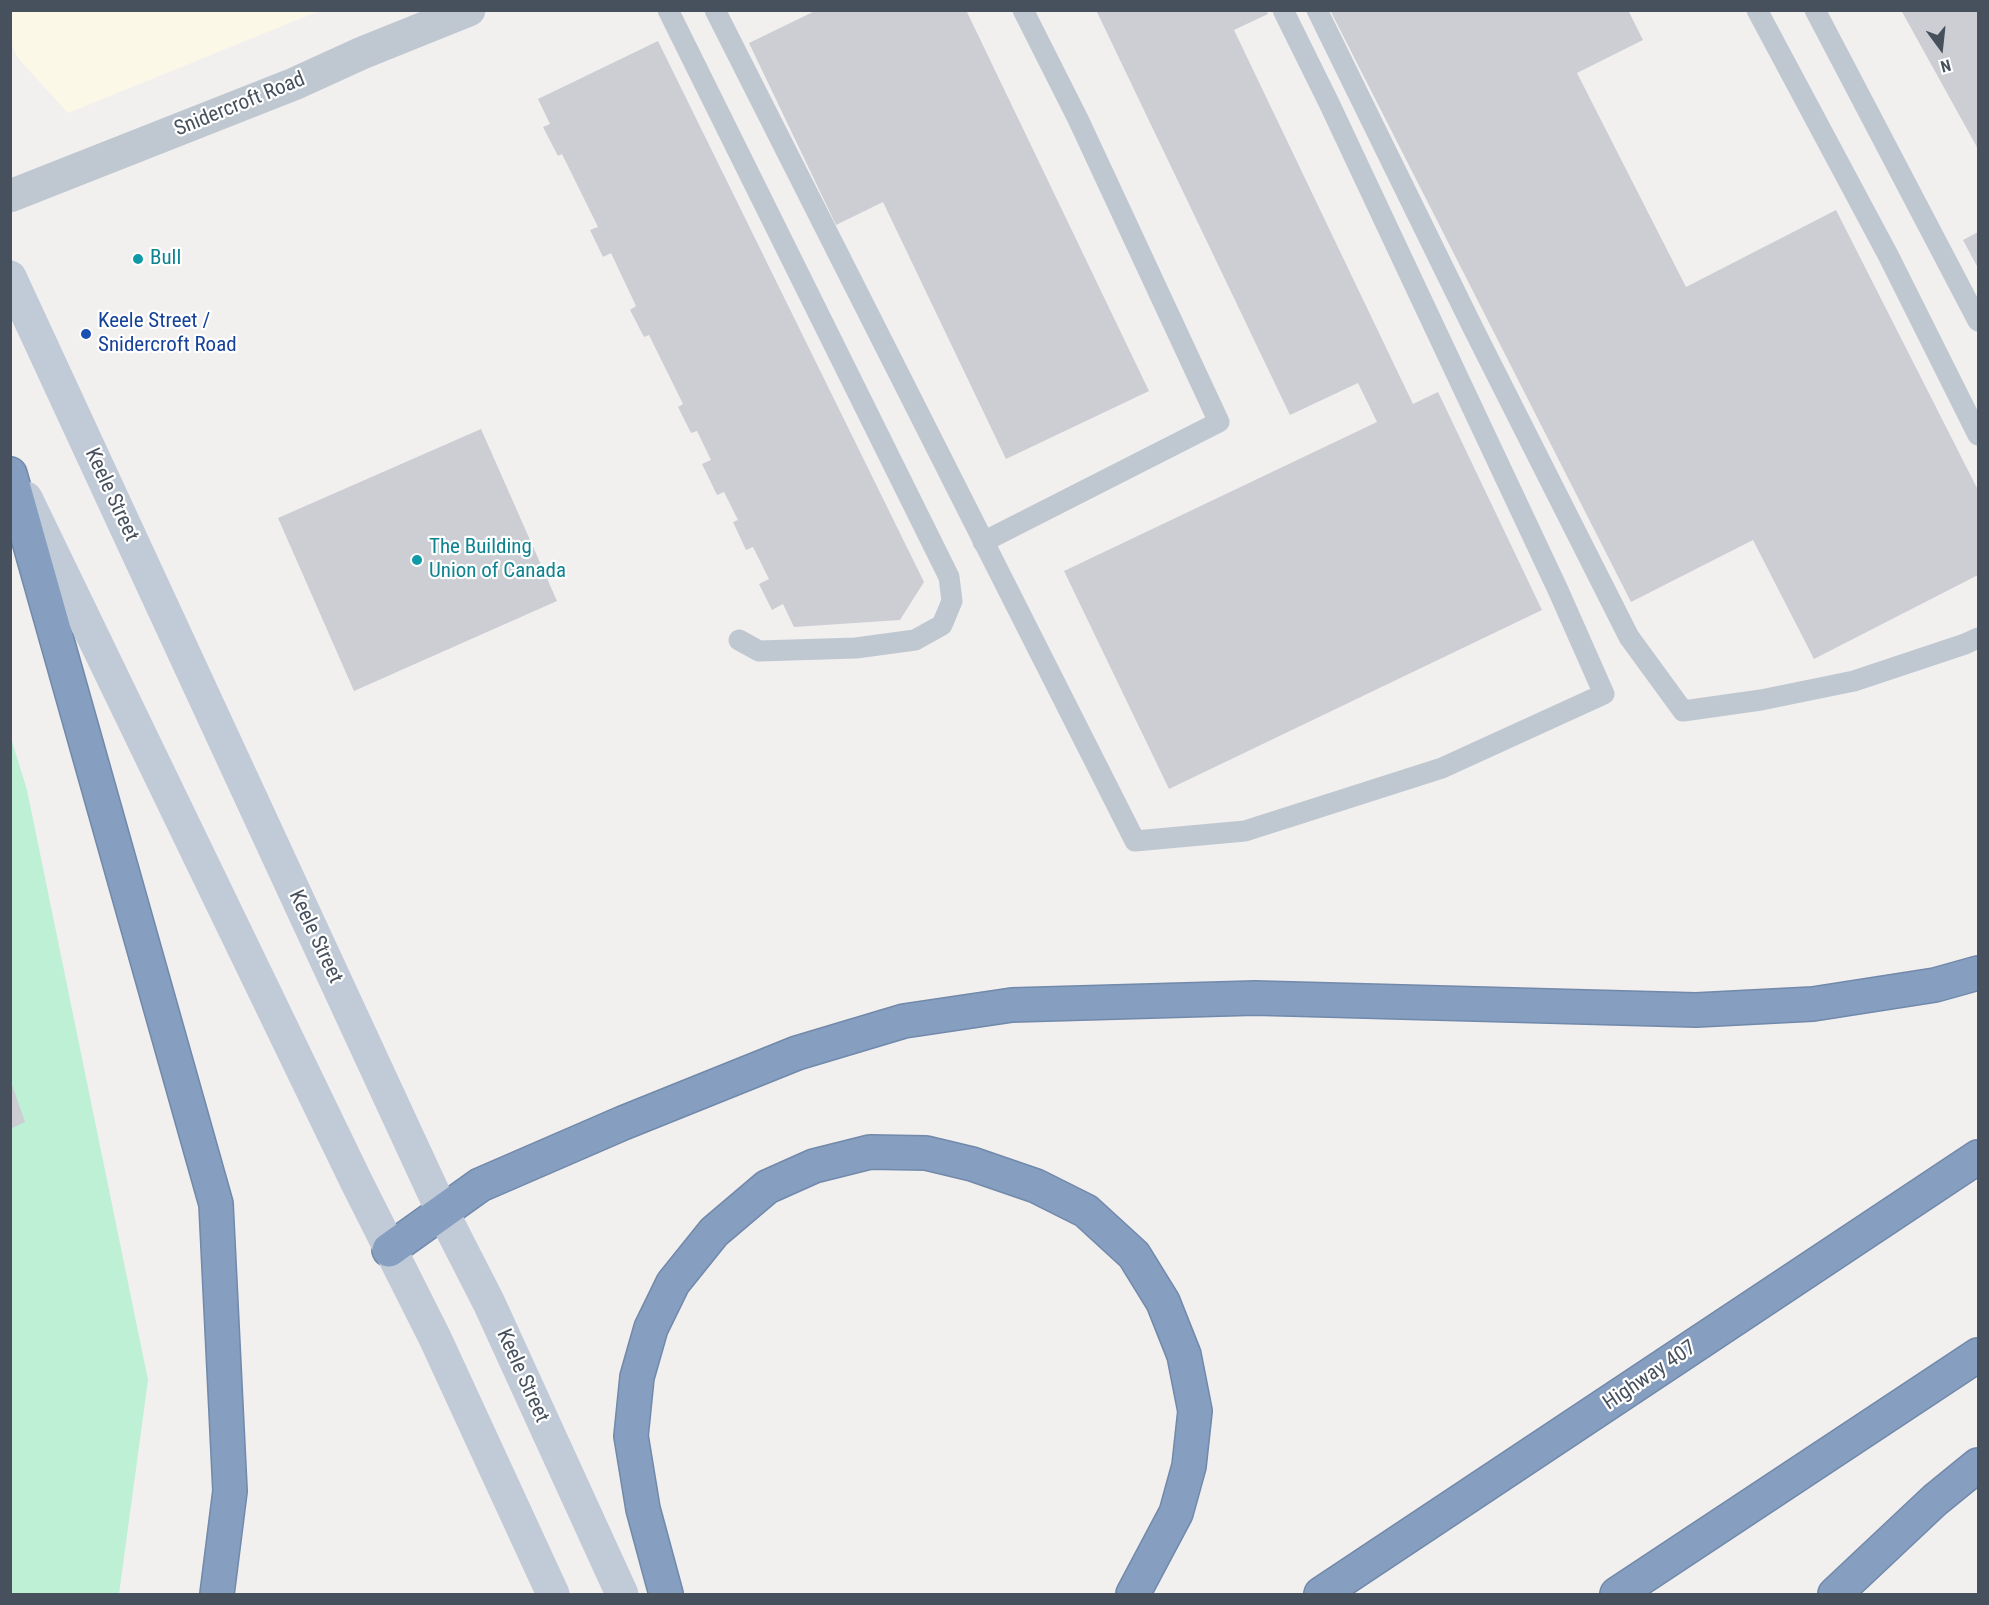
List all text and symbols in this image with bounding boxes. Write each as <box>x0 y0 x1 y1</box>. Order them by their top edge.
north arrow <box>1911 18 1971 78</box>
text: N <box>1939 55 1953 76</box>
street label: Snidercroft Road <box>171 67 309 143</box>
place label: Bull <box>150 246 181 272</box>
marker: Bull <box>131 252 145 266</box>
place label: Keele Street / Snidercroft Road <box>98 309 237 359</box>
marker: Keele Street / Snidercroft Road <box>79 327 93 341</box>
street label: Keele Street <box>79 445 143 545</box>
place label: The Building Union of Canada <box>429 535 566 585</box>
marker: The Building Union of Canada <box>410 553 424 567</box>
street label: Keele Street <box>283 887 347 987</box>
street label: Keele Street <box>490 1325 554 1427</box>
street label: Highway 407 <box>1599 1336 1701 1416</box>

